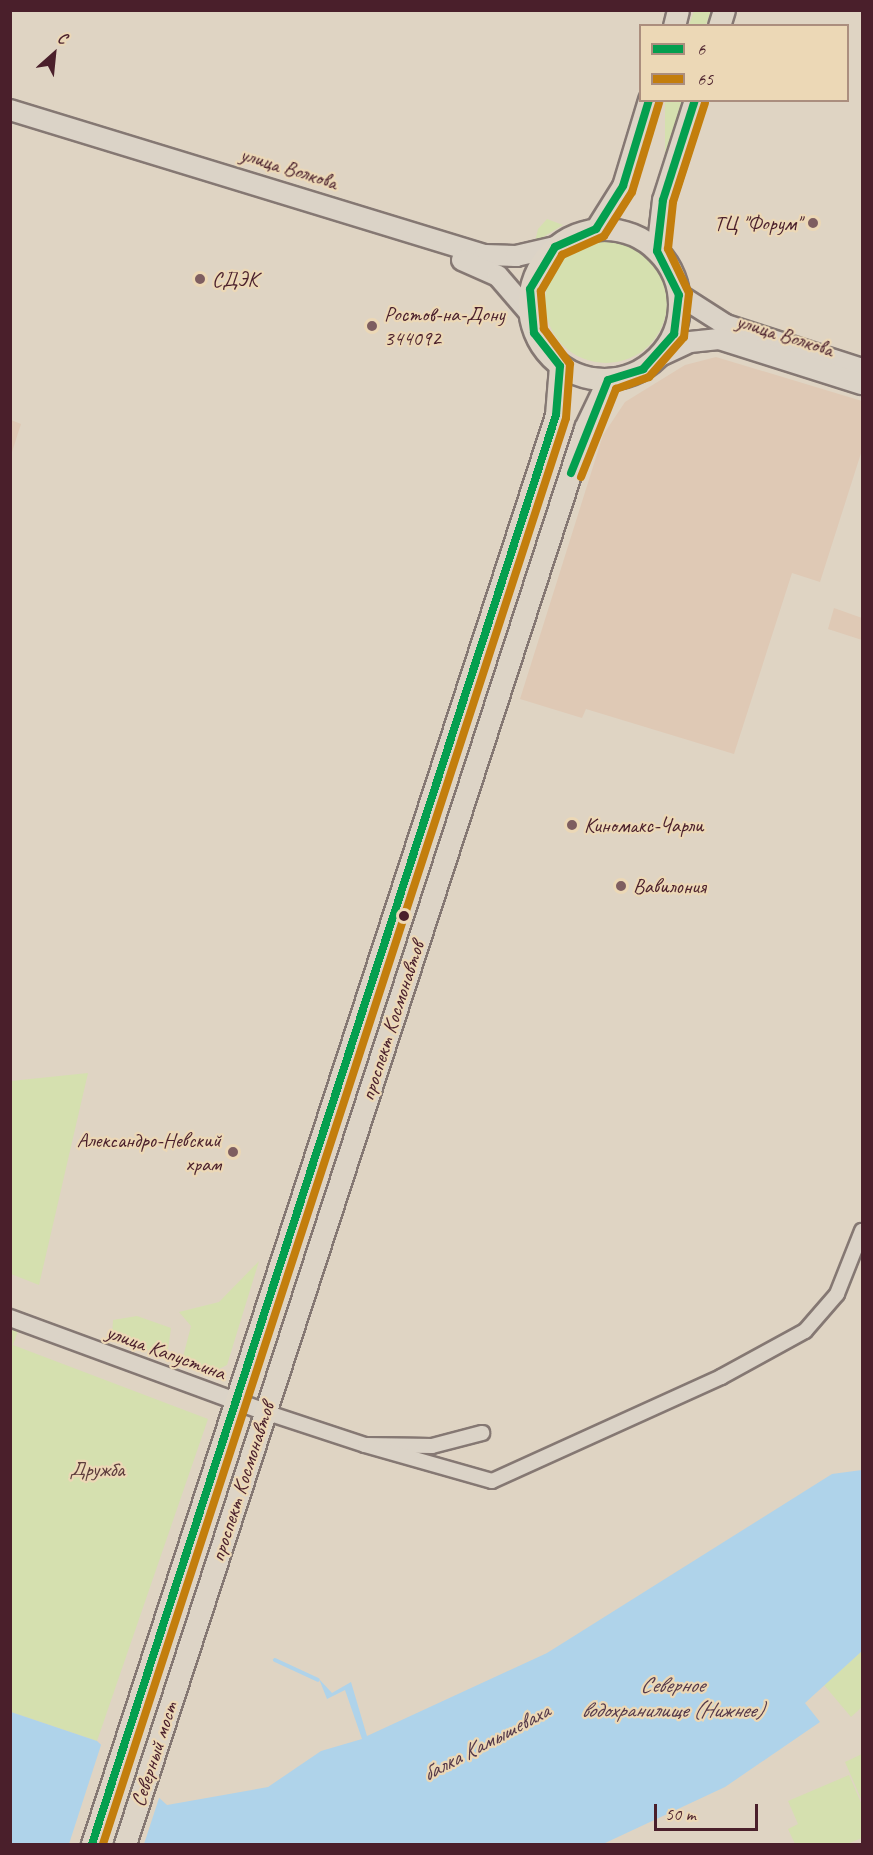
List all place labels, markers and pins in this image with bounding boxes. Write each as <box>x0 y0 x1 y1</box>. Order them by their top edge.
place label: ТЦ "Форум" <box>714 210 801 236</box>
marker: ТЦ "Форум" <box>806 216 820 230</box>
place label: СДЭК <box>212 266 258 292</box>
marker: СДЭК <box>193 272 207 286</box>
place label: Ростов-на-Дону 344092 <box>384 301 505 351</box>
marker: Ростов-на-Дону 344092 <box>365 319 379 333</box>
place label: Киномакс-Чарли <box>584 812 703 838</box>
marker: Киномакс-Чарли <box>565 818 579 832</box>
place label: Вавилония <box>633 873 706 899</box>
marker: Вавилония <box>614 879 628 893</box>
unlabelled marker <box>398 910 410 922</box>
place label: Александро-Невский храм <box>77 1127 221 1177</box>
marker: Александро-Невский храм <box>226 1145 240 1159</box>

